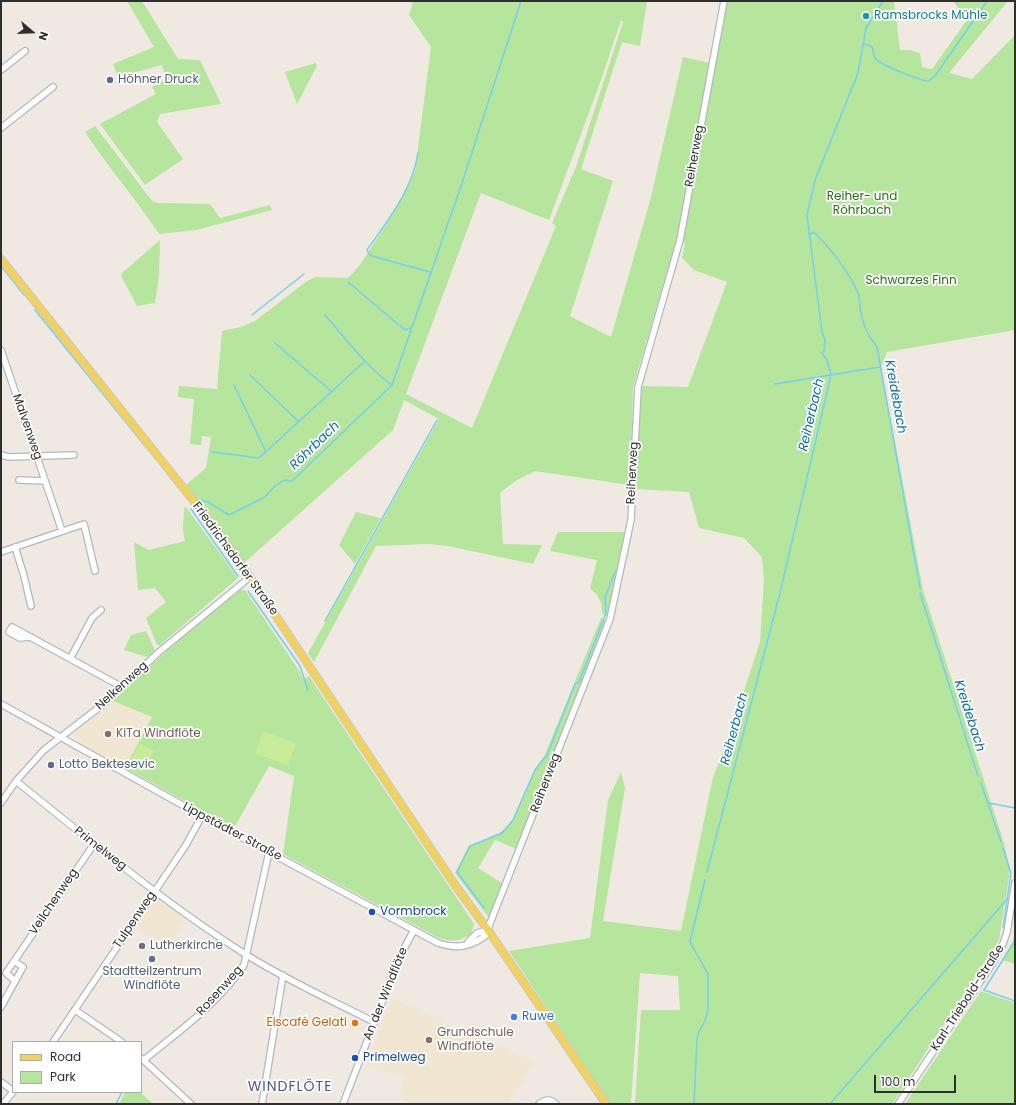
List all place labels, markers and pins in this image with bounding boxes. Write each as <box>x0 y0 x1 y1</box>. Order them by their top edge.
place label: Ramsbrocks Mühle <box>874 9 987 23</box>
marker: Ramsbrocks Mühle <box>861 11 871 21</box>
place label: Höhner Druck <box>118 73 199 87</box>
marker: Höhner Druck <box>105 75 115 85</box>
place label: KiTa Windflöte <box>116 727 201 741</box>
marker: KiTa Windflöte <box>103 729 113 739</box>
place label: Lotto Bektesevic <box>59 758 155 772</box>
marker: Lotto Bektesevic <box>46 760 56 770</box>
place label: Vormbrock <box>380 905 446 919</box>
marker: Vormbrock <box>367 907 377 917</box>
place label: Lutherkirche <box>150 939 223 953</box>
marker: Lutherkirche <box>137 941 147 951</box>
marker: Stadtteilzentrum Windflöte <box>147 954 157 964</box>
place label: Stadtteilzentrum Windflöte <box>102 965 202 993</box>
place label: Ruwe <box>522 1010 554 1024</box>
marker: Ruwe <box>509 1012 519 1022</box>
place label: Eiscafé Gelati <box>266 1016 347 1030</box>
marker: Eiscafé Gelati <box>350 1018 360 1028</box>
place label: Grundschule Windflöte <box>437 1026 514 1054</box>
marker: Grundschule Windflöte <box>424 1035 434 1045</box>
place label: Primelweg <box>363 1051 426 1065</box>
marker: Primelweg <box>350 1053 360 1063</box>

